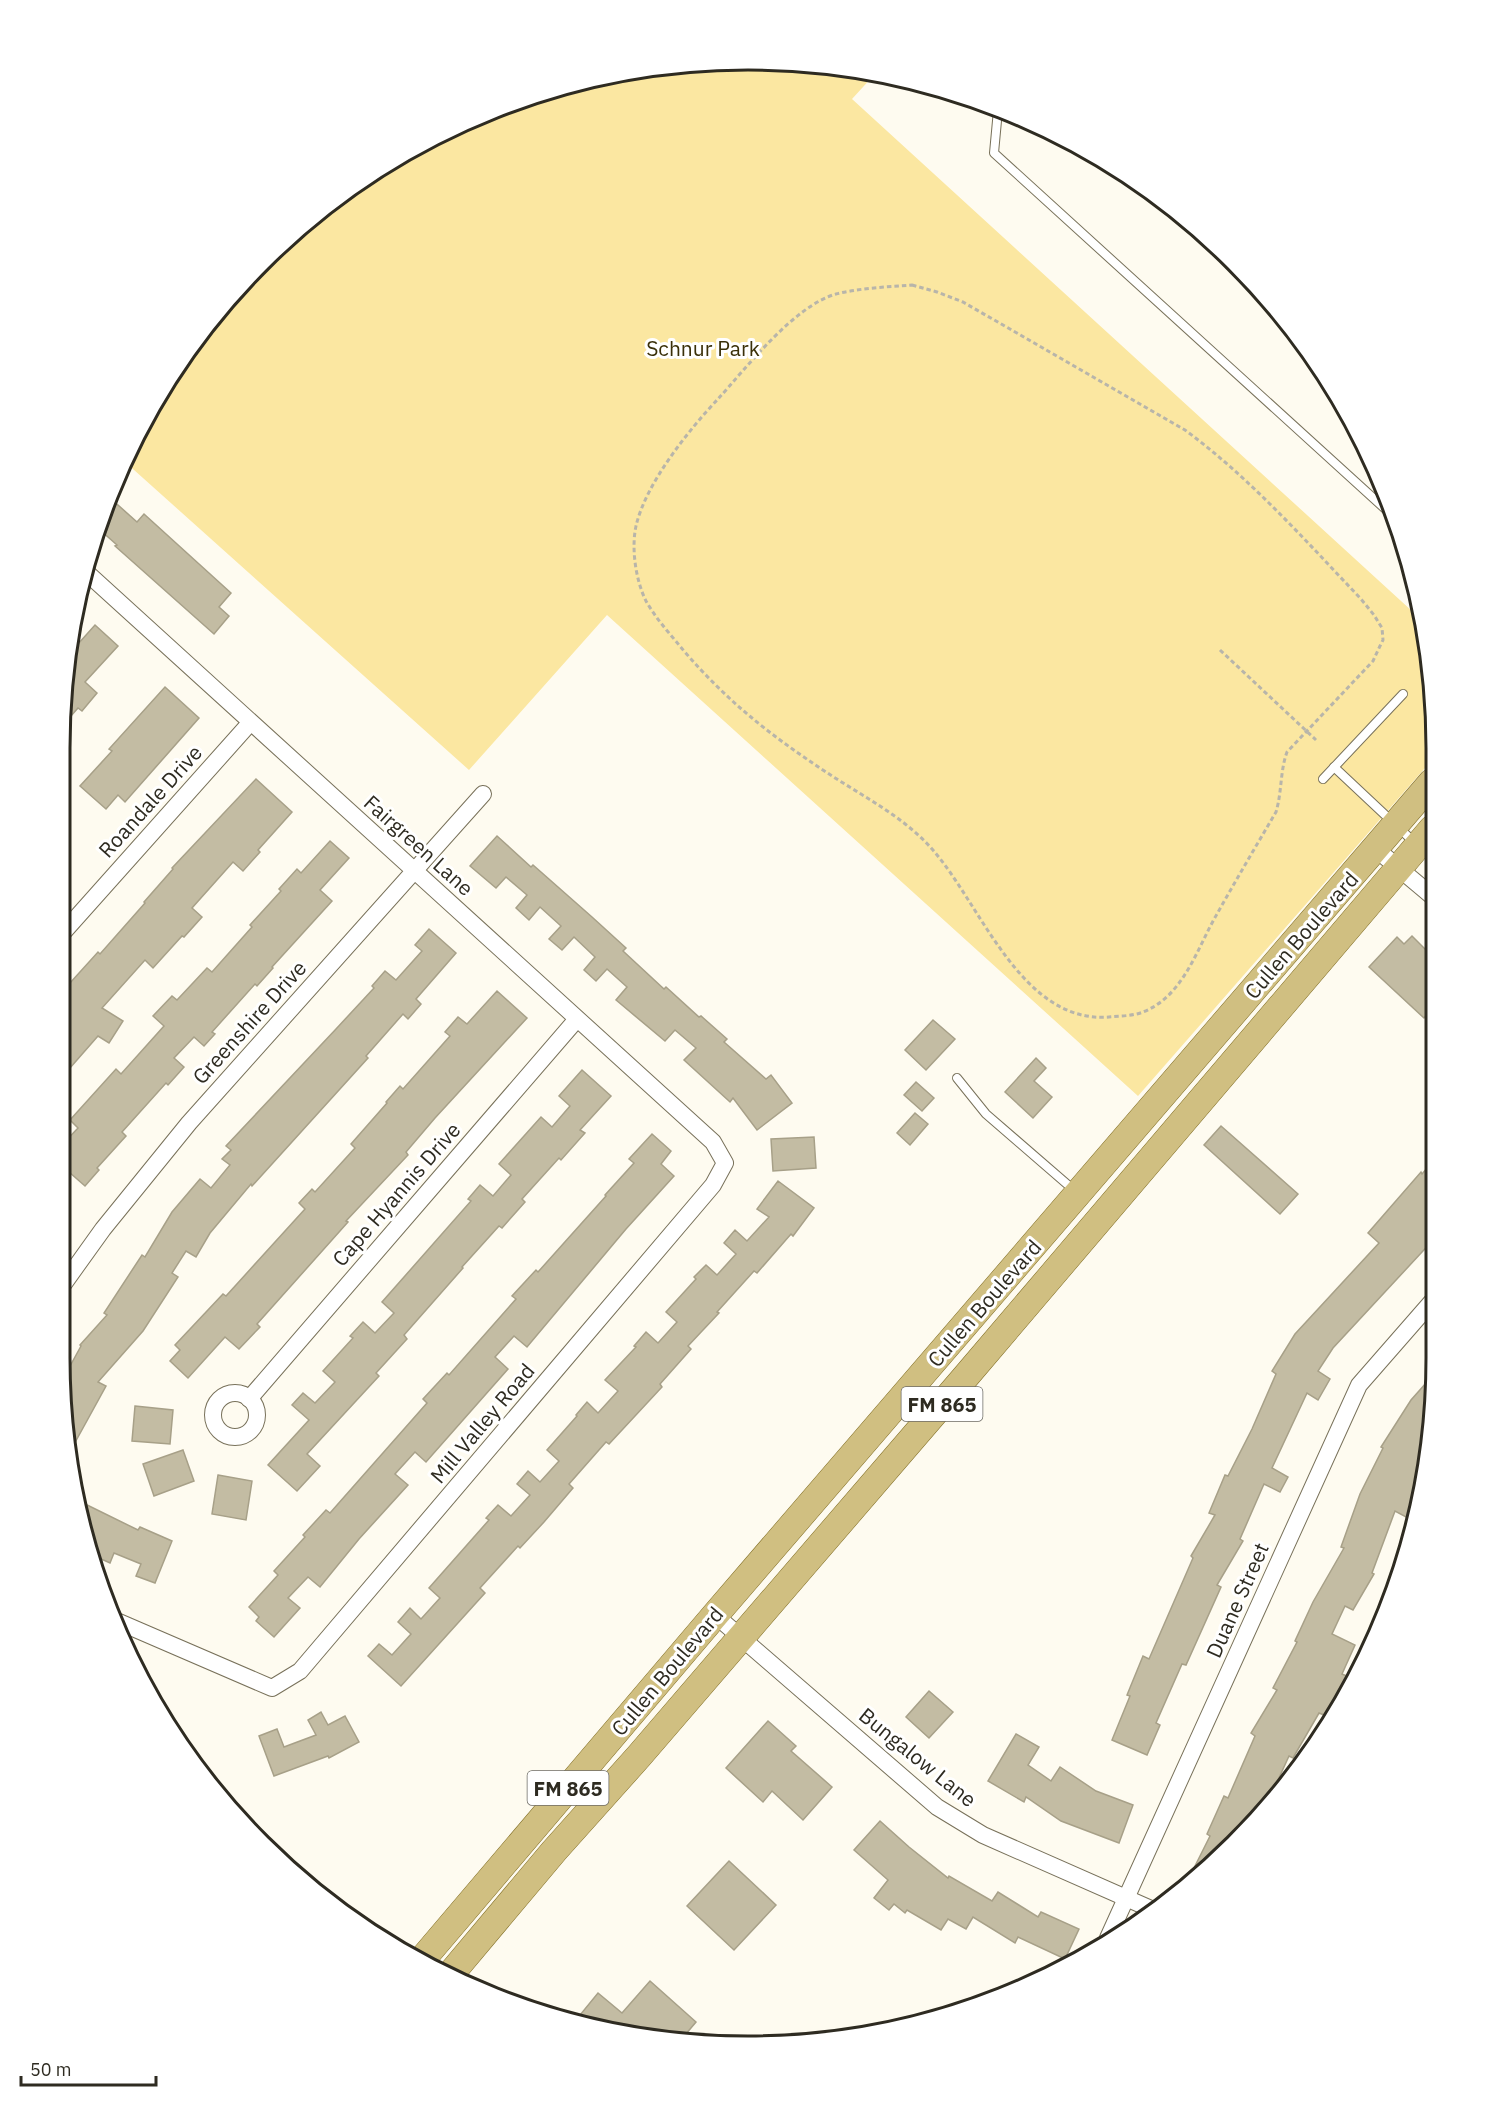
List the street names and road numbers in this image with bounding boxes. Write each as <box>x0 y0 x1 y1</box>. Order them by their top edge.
street label: Roandale Drive <box>92 739 208 863</box>
street label: Fairgreen Lane <box>358 788 480 902</box>
street label: Cullen Boulevard <box>1238 865 1364 1005</box>
street label: Greenshire Drive <box>186 954 312 1090</box>
street label: Cape Hyannis Drive <box>326 1116 466 1272</box>
street label: Cullen Boulevard <box>921 1233 1047 1373</box>
street label: Mill Valley Road <box>424 1357 540 1489</box>
road number: FM 865 <box>902 1387 982 1421</box>
street label: Duane Street <box>1199 1538 1275 1662</box>
street label: Cullen Boulevard <box>605 1601 729 1741</box>
street label: Bungalow Lane <box>853 1701 983 1813</box>
road number: FM 865 <box>528 1771 608 1805</box>

